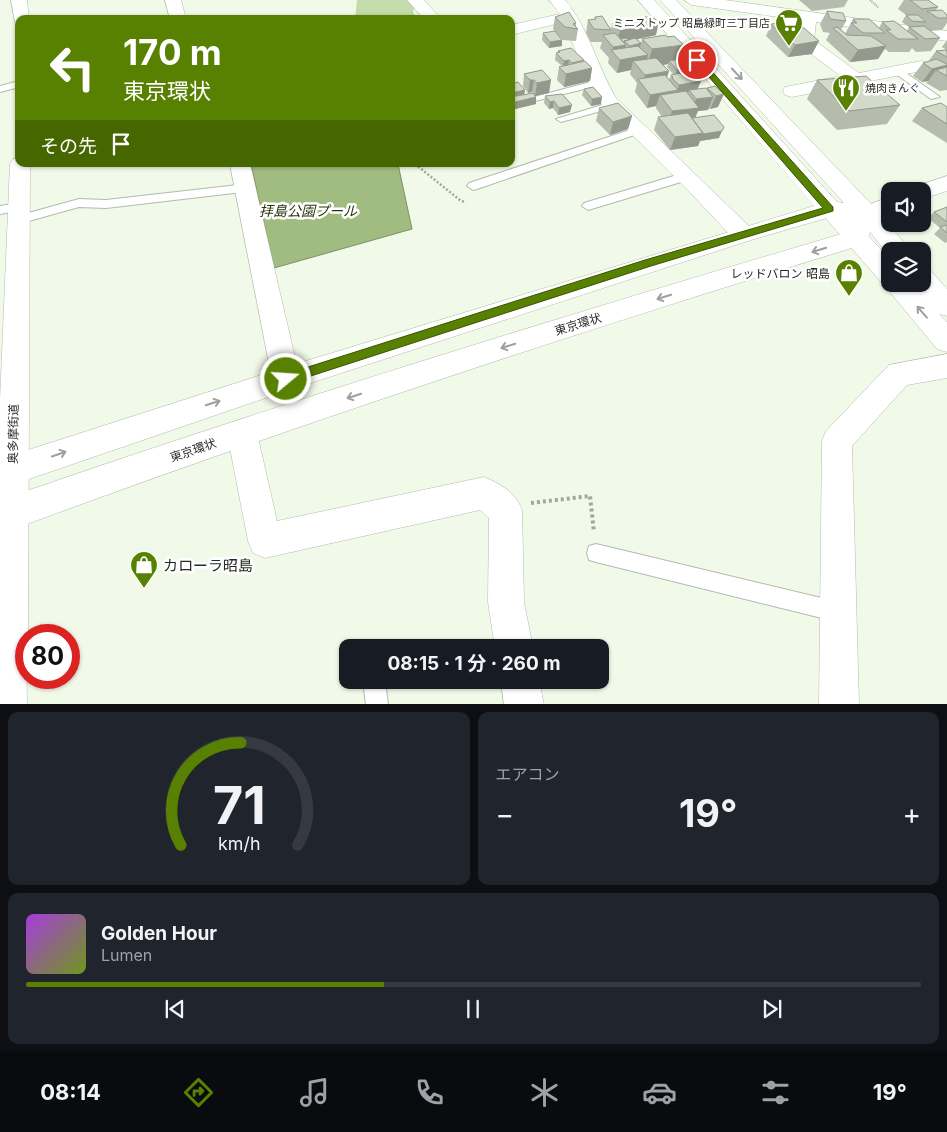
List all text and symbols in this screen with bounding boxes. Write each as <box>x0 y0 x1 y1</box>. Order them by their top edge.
supermarket icon: ミニストップ 昭島緑町三丁目店 <box>774 8 804 47</box>
place label: ミニストップ 昭島緑町三丁目店 <box>613 16 770 30</box>
text: 170 m <box>123 31 222 73</box>
icon: left <box>40 35 105 100</box>
pin <box>676 39 718 81</box>
icon: arrive <box>683 46 711 74</box>
one-way arrow <box>731 68 743 81</box>
restaurant icon: 焼肉きんぐ <box>831 73 861 112</box>
text: 東京環状 <box>123 78 211 104</box>
place label: 焼肉きんぐ <box>865 81 920 95</box>
icon: arrive <box>107 130 135 158</box>
text: その先 <box>40 135 97 158</box>
map controls <box>881 182 931 292</box>
button: sound <box>881 182 931 232</box>
water label: 拝島公園プール <box>259 202 358 219</box>
button: layers <box>881 242 931 292</box>
one-way arrow <box>811 245 827 255</box>
shop icon: レッドバロン 昭島 <box>834 258 864 297</box>
place label: レッドバロン 昭島 <box>731 266 830 281</box>
one-way arrow <box>656 293 672 303</box>
one-way arrow <box>917 306 928 319</box>
street label: 東京環状 <box>553 310 603 338</box>
one-way arrow <box>501 341 517 351</box>
position arrow <box>259 352 311 404</box>
one-way arrow <box>347 392 362 401</box>
one-way arrow <box>205 397 221 407</box>
street label: 奥多摩街道 <box>5 404 21 464</box>
street label: 東京環状 <box>168 435 218 465</box>
one-way arrow <box>50 449 66 458</box>
shop icon: カローラ昭島 <box>129 550 159 589</box>
place label: カローラ昭島 <box>163 556 253 575</box>
speed limit sign: 80 <box>15 624 80 689</box>
text: 08:15 · 1 分 · 260 m <box>387 652 561 675</box>
text: エアコン <box>496 764 560 784</box>
text: 71 <box>212 774 265 837</box>
text: 19° <box>679 790 738 836</box>
text: − <box>496 797 514 831</box>
text: + <box>902 797 921 831</box>
text: km/h <box>218 833 260 854</box>
text: Golden Hour <box>101 922 217 945</box>
text: Lumen <box>101 945 152 965</box>
icon: previous <box>161 995 189 1023</box>
icon: pause <box>459 995 487 1023</box>
icon: next <box>758 995 786 1023</box>
icon: directions <box>181 1075 216 1110</box>
icon: music <box>297 1075 332 1110</box>
icon: phone <box>412 1075 447 1110</box>
icon: climate <box>527 1075 562 1110</box>
icon: car <box>642 1075 677 1110</box>
icon: filters <box>758 1075 793 1110</box>
text: 08:14 <box>40 1079 101 1105</box>
text: 19° <box>873 1079 907 1105</box>

